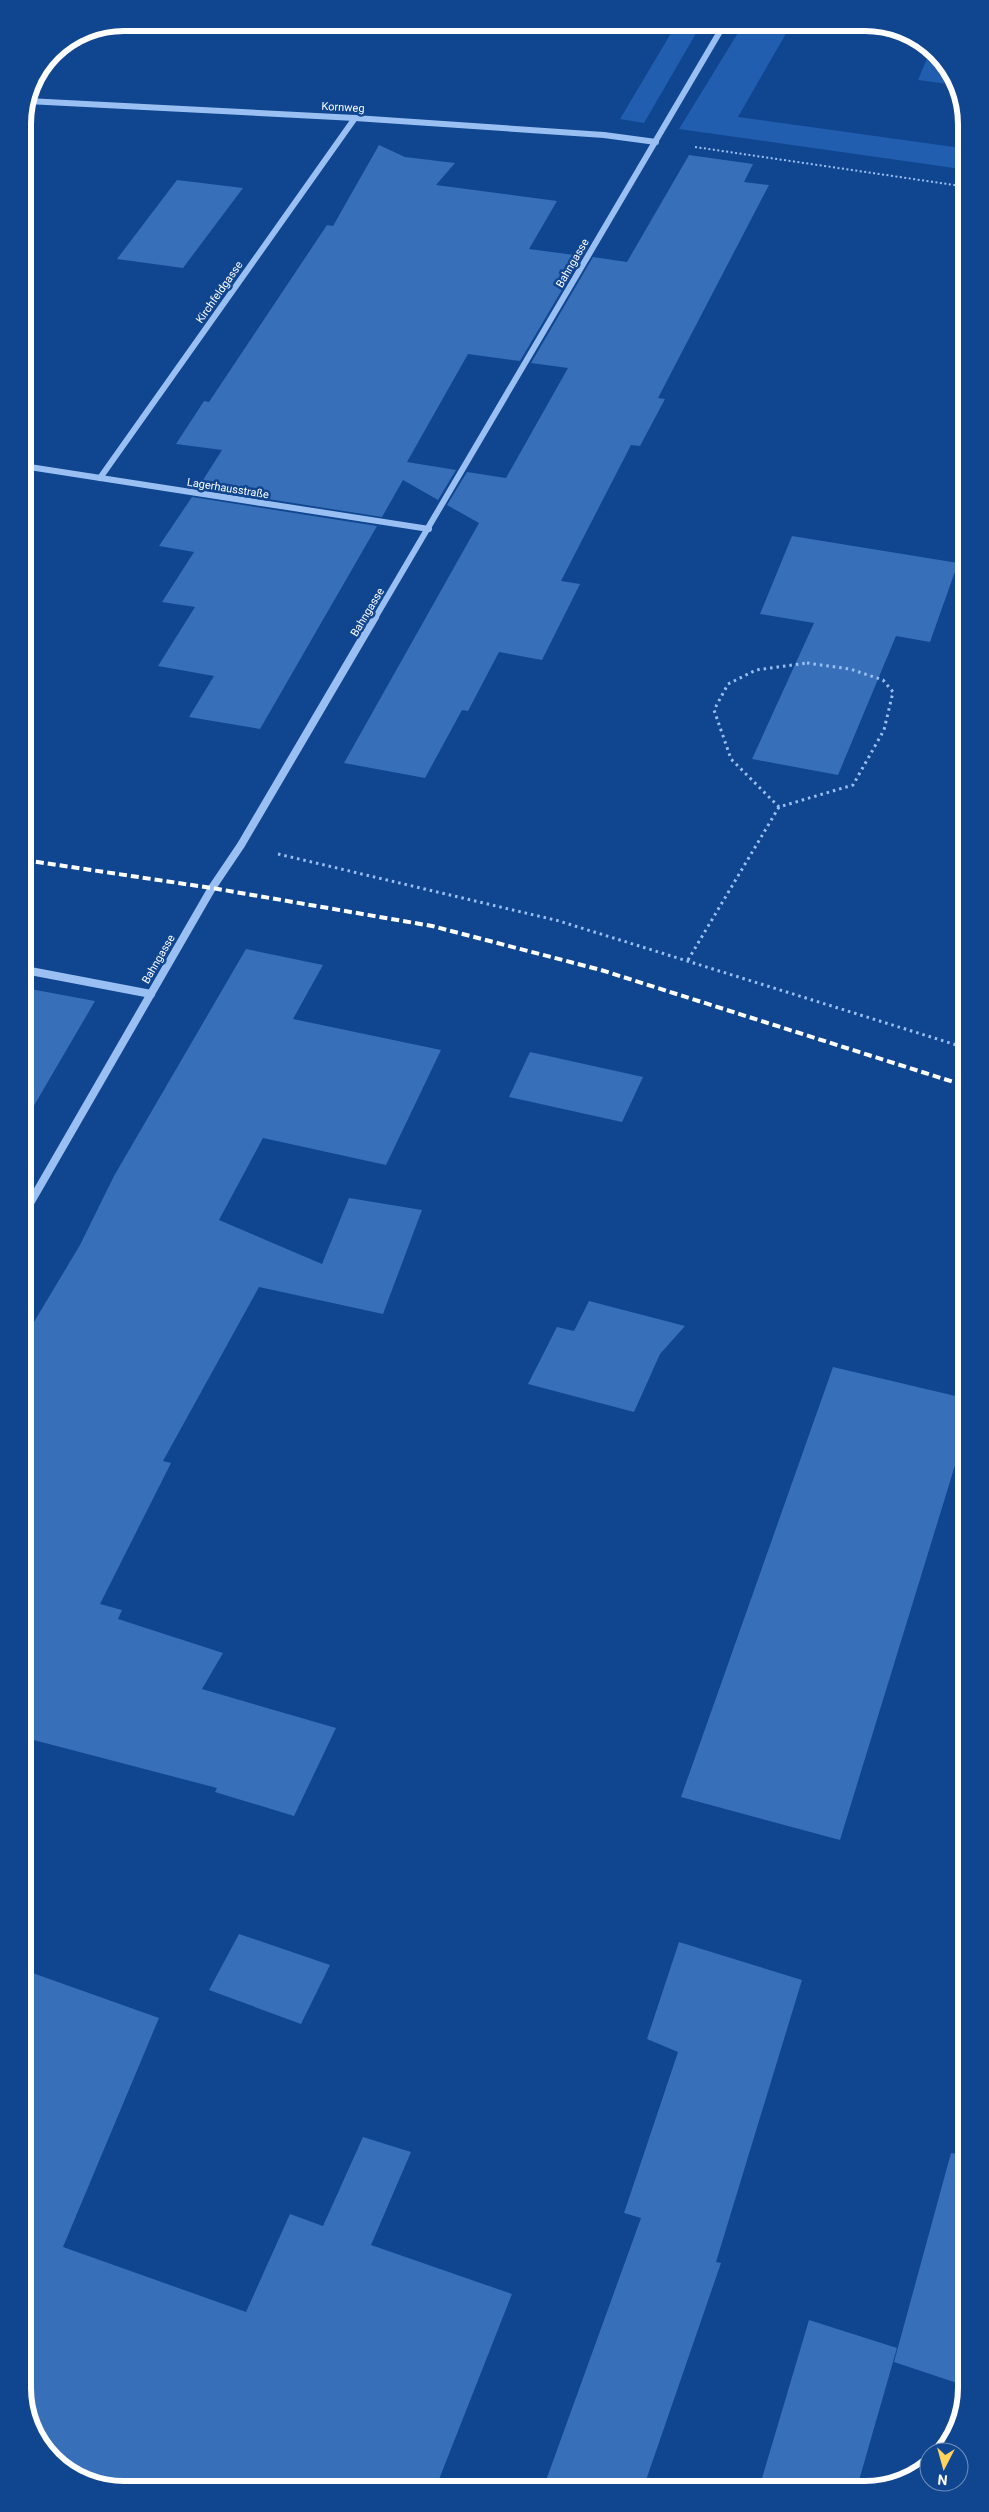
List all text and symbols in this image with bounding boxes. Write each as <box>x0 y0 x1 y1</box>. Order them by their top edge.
street label: Kornweg <box>321 100 365 115</box>
street label: Bahngasse <box>553 236 592 290</box>
street label: Kirchfeldgasse <box>193 259 246 326</box>
street label: Lagerhausstraße <box>186 476 270 501</box>
street label: Bahngasse <box>348 585 387 639</box>
street label: Bahngasse <box>139 932 178 986</box>
north arrow <box>919 2442 969 2492</box>
text: N <box>937 2471 948 2488</box>

